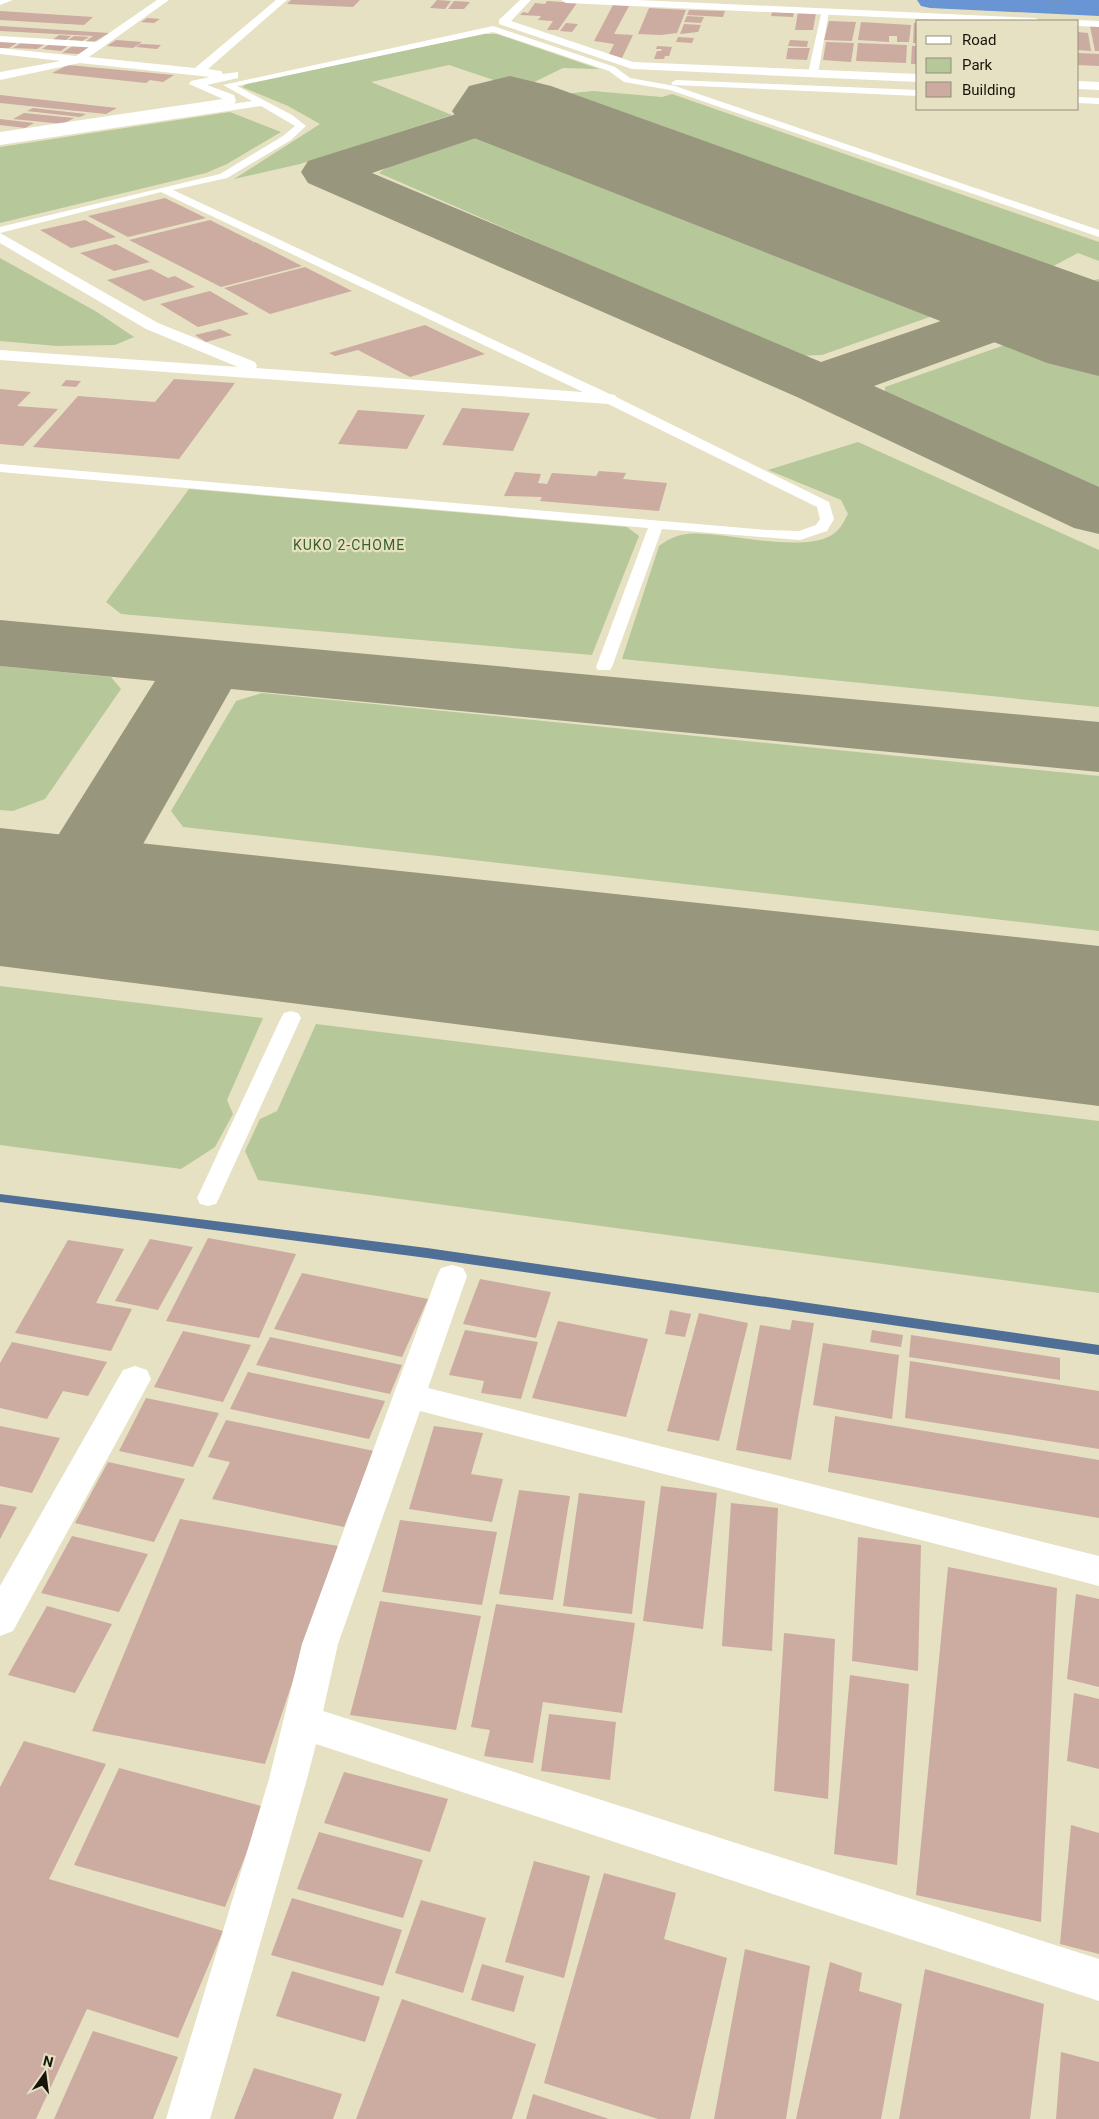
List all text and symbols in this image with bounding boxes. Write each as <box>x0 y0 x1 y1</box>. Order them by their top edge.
legend <box>916 20 1079 110</box>
text: Road <box>962 31 996 49</box>
text: Park <box>962 56 993 74</box>
text: Building <box>962 81 1016 99</box>
district label: KUKO 2-CHOME <box>293 537 405 553</box>
north arrow <box>20 2049 70 2099</box>
text: N <box>41 2052 55 2070</box>

